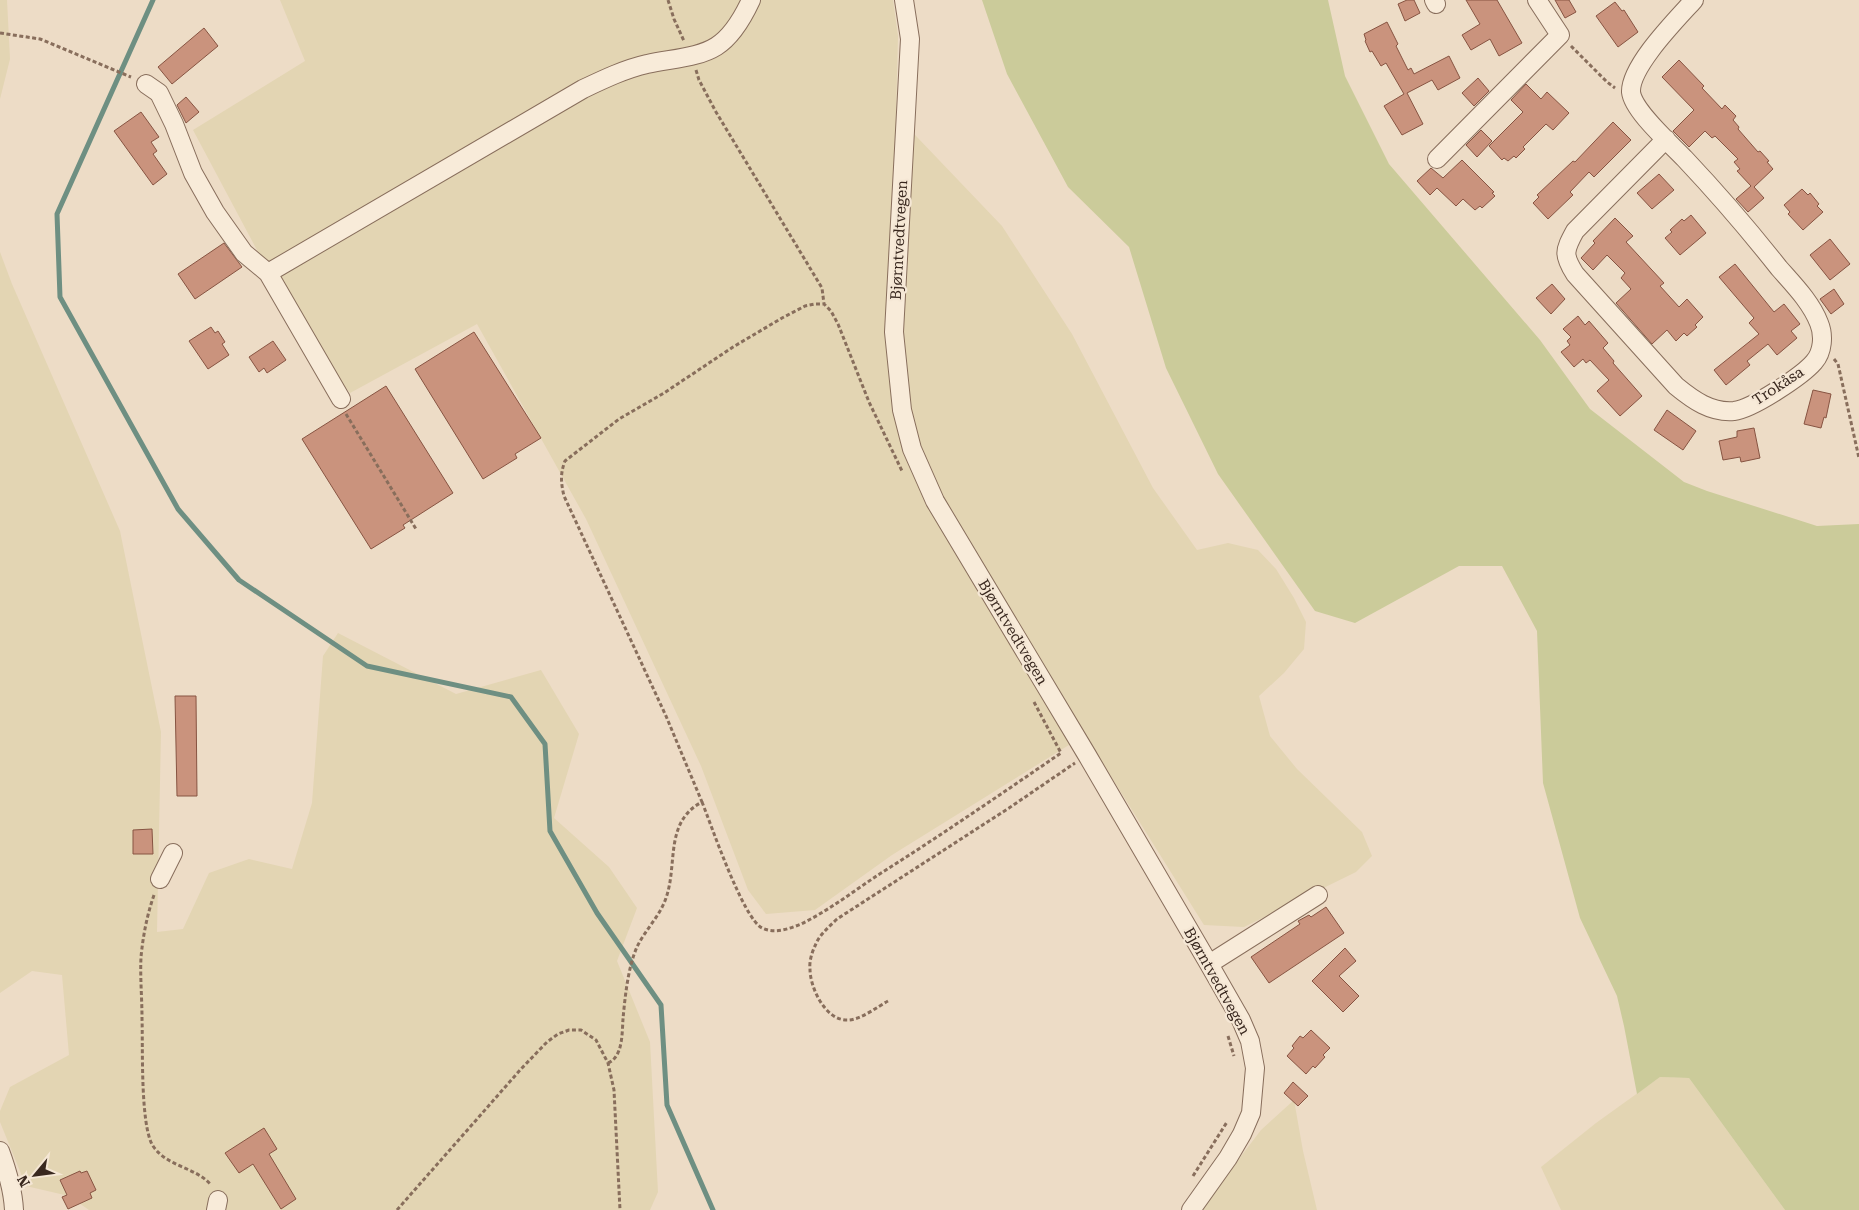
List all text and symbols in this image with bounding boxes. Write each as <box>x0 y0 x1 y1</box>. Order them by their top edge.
street label: Bjørntvedtvegen <box>887 179 911 300</box>
street label: Trokåsa <box>1749 363 1807 409</box>
street label: Bjørntvedtvegen <box>974 576 1052 688</box>
street label: Bjørntvedtvegen <box>1180 924 1254 1038</box>
north arrow <box>10 1150 60 1200</box>
text: N <box>14 1173 33 1190</box>

